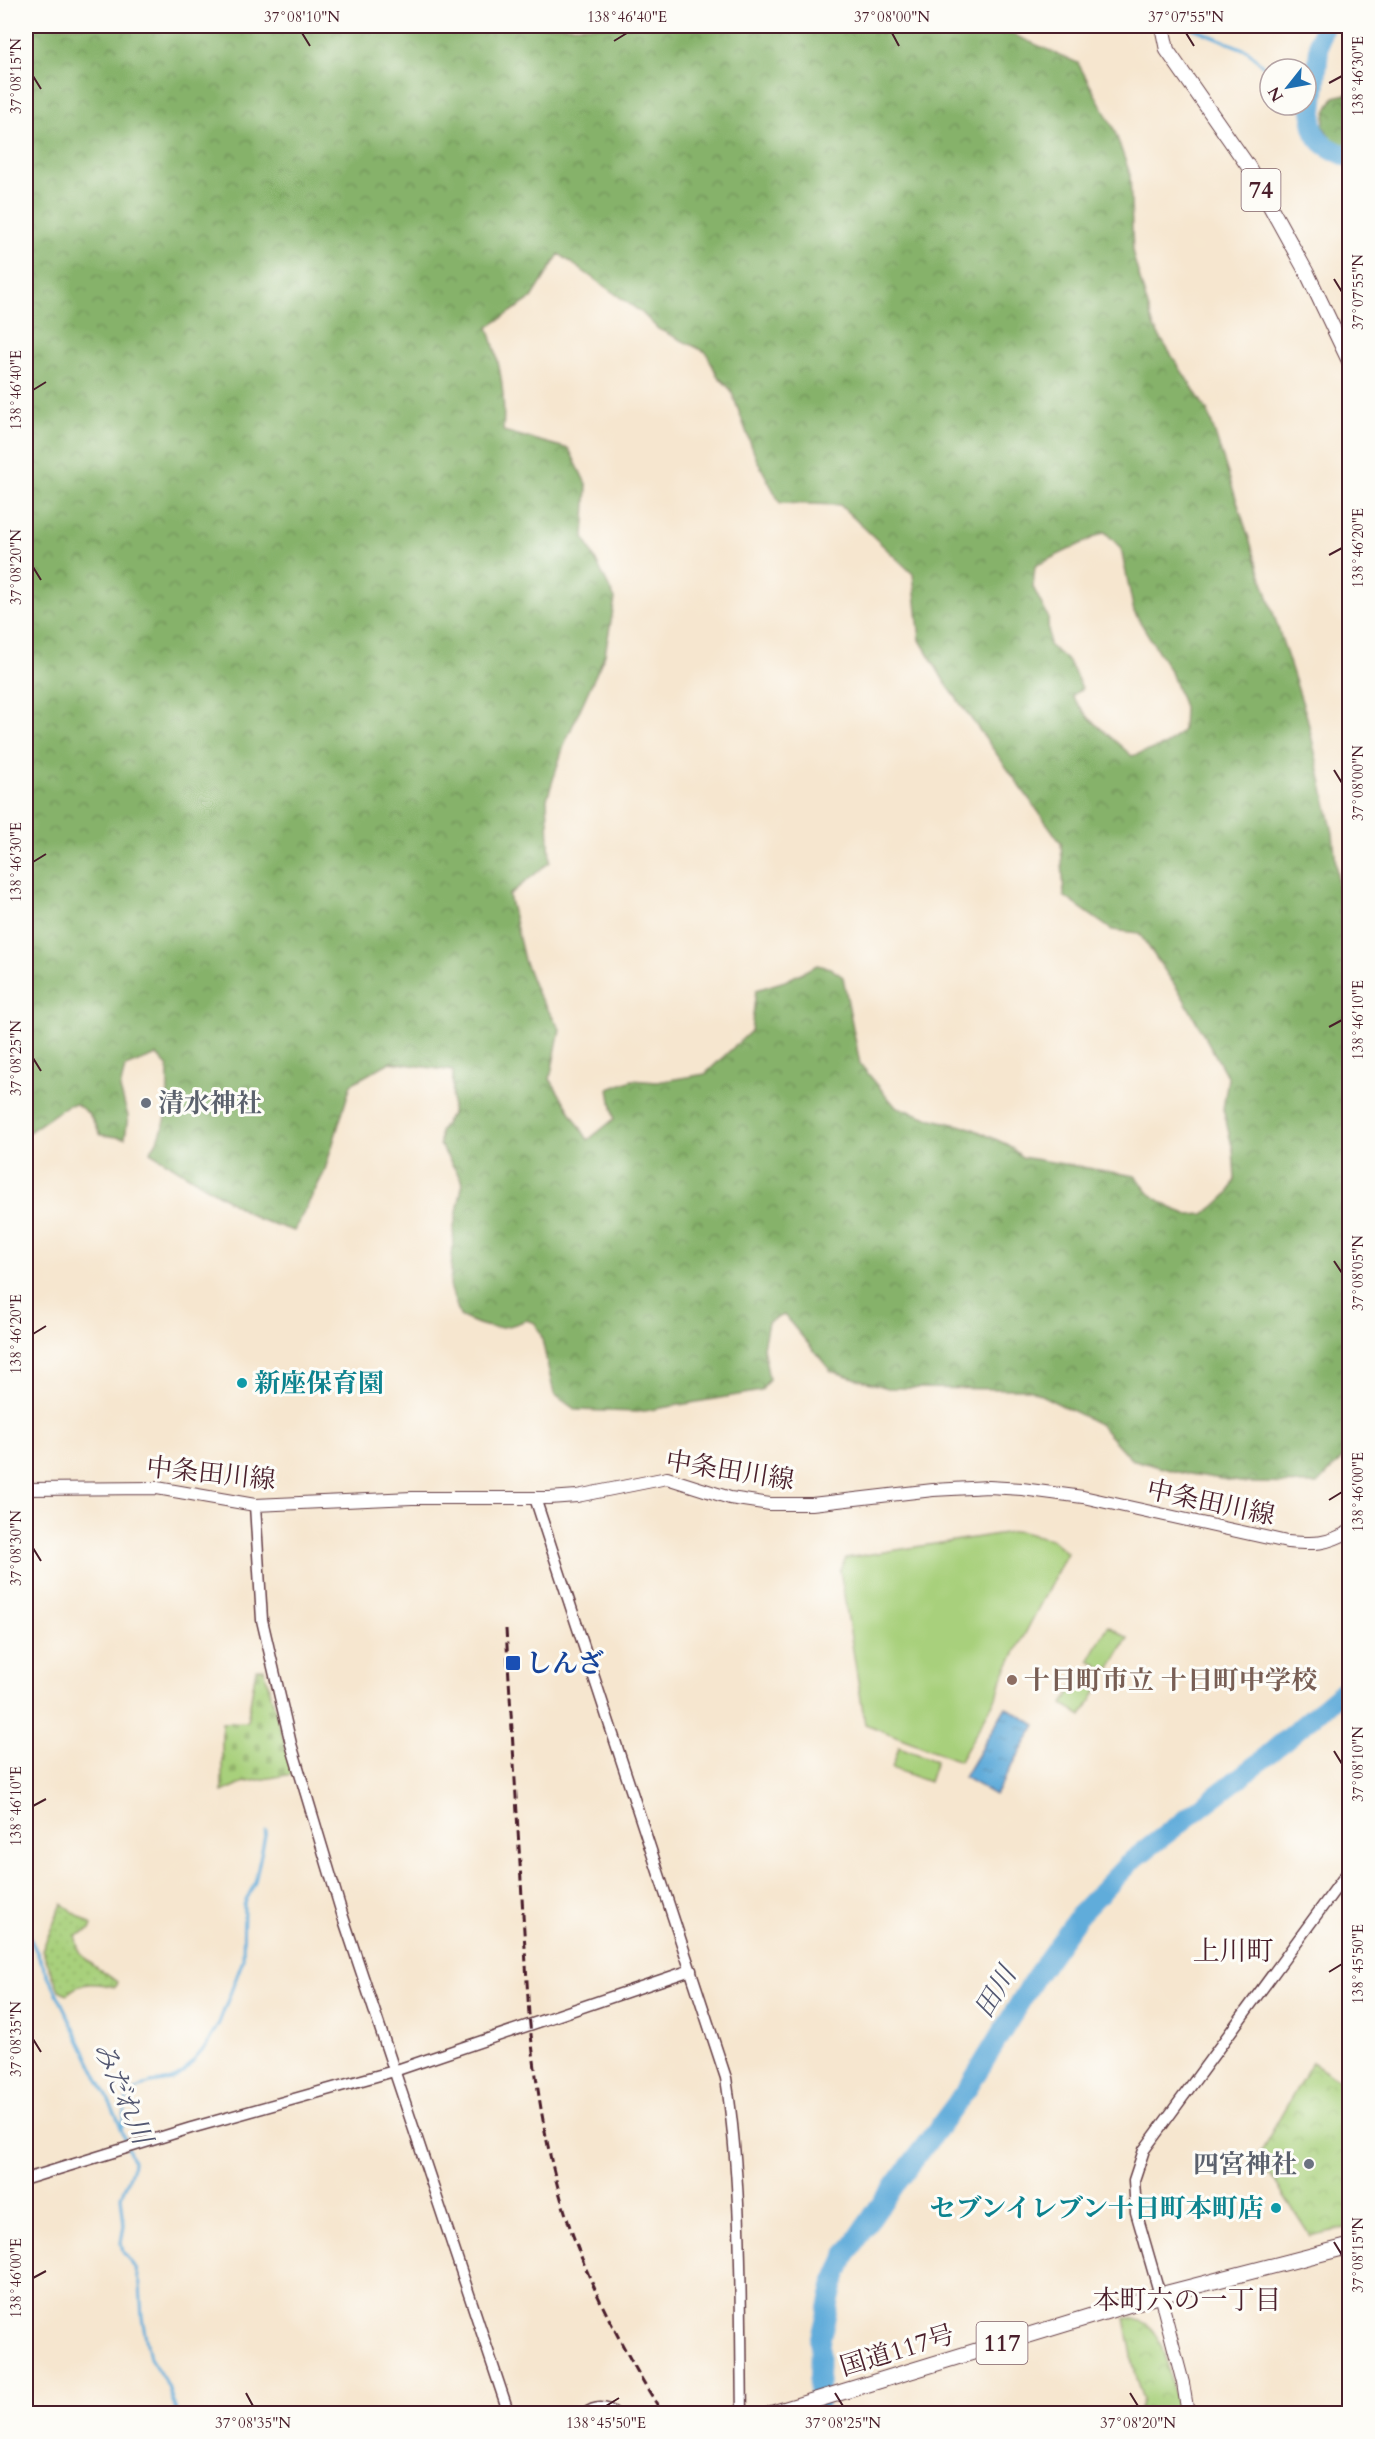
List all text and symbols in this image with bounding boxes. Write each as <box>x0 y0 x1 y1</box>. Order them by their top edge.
text: 37°08'10"N <box>264 7 340 27</box>
text: 138°46'40"E <box>587 7 667 27</box>
text: 37°08'00"N <box>854 7 930 27</box>
text: 37°07'55"N <box>1148 7 1224 27</box>
text: 138°46'30"E <box>1348 36 1368 116</box>
text: 37°08'15"N <box>6 38 26 114</box>
north arrow <box>1258 57 1318 117</box>
text: N <box>1263 82 1289 106</box>
road number: 74 <box>1242 169 1280 211</box>
text: 37°07'55"N <box>1348 254 1368 330</box>
text: 138°46'40"E <box>6 350 26 430</box>
text: 138°46'20"E <box>1348 508 1368 588</box>
text: 37°08'20"N <box>6 529 26 605</box>
text: 37°08'00"N <box>1348 745 1368 821</box>
text: 138°46'30"E <box>6 822 26 902</box>
text: 138°46'10"E <box>1348 980 1368 1060</box>
text: 37°08'25"N <box>6 1020 26 1096</box>
place label: 清水神社 <box>158 1086 262 1121</box>
marker: 清水神社 <box>139 1096 153 1110</box>
text: 37°08'05"N <box>1348 1235 1368 1311</box>
text: 138°46'20"E <box>6 1294 26 1374</box>
place label: 新座保育園 <box>254 1366 384 1401</box>
marker: 新座保育園 <box>235 1376 249 1390</box>
street label: 中条田川線 <box>663 1443 797 1498</box>
street label: 中条田川線 <box>144 1449 277 1498</box>
text: 138°46'00"E <box>1348 1452 1368 1532</box>
street label: 中条田川線 <box>1144 1472 1278 1533</box>
text: 37°08'30"N <box>6 1510 26 1586</box>
place label: しんざ <box>526 1646 604 1681</box>
marker: しんざ <box>504 1654 522 1672</box>
place label: 十日町市立 十日町中学校 <box>1024 1663 1317 1698</box>
marker: 十日町市立 十日町中学校 <box>1005 1673 1019 1687</box>
text: 37°08'10"N <box>1348 1726 1368 1802</box>
text: 138°46'10"E <box>6 1766 26 1846</box>
text: 138°45'50"E <box>1348 1924 1368 2004</box>
district label: 上川町 <box>1193 1933 1274 1970</box>
water label: 田川 <box>966 1957 1027 2025</box>
text: 37°08'35"N <box>6 2001 26 2077</box>
water label: みだれ川 <box>84 2036 162 2153</box>
place label: 四宮神社 <box>1193 2147 1297 2182</box>
marker: 四宮神社 <box>1302 2157 1316 2171</box>
place label: セブンイレブン十日町本町店 <box>929 2191 1264 2226</box>
marker: セブンイレブン十日町本町店 <box>1269 2201 1283 2215</box>
text: 37°08'15"N <box>1348 2217 1368 2293</box>
text: 138°46'00"E <box>6 2238 26 2318</box>
district label: 本町六の一丁目 <box>1093 2282 1282 2319</box>
street label: 国道117号 <box>836 2316 959 2384</box>
road number: 117 <box>976 2322 1028 2364</box>
text: 37°08'35"N <box>215 2413 291 2433</box>
text: 138°45'50"E <box>566 2413 646 2433</box>
text: 37°08'25"N <box>805 2413 881 2433</box>
text: 37°08'20"N <box>1100 2413 1176 2433</box>

